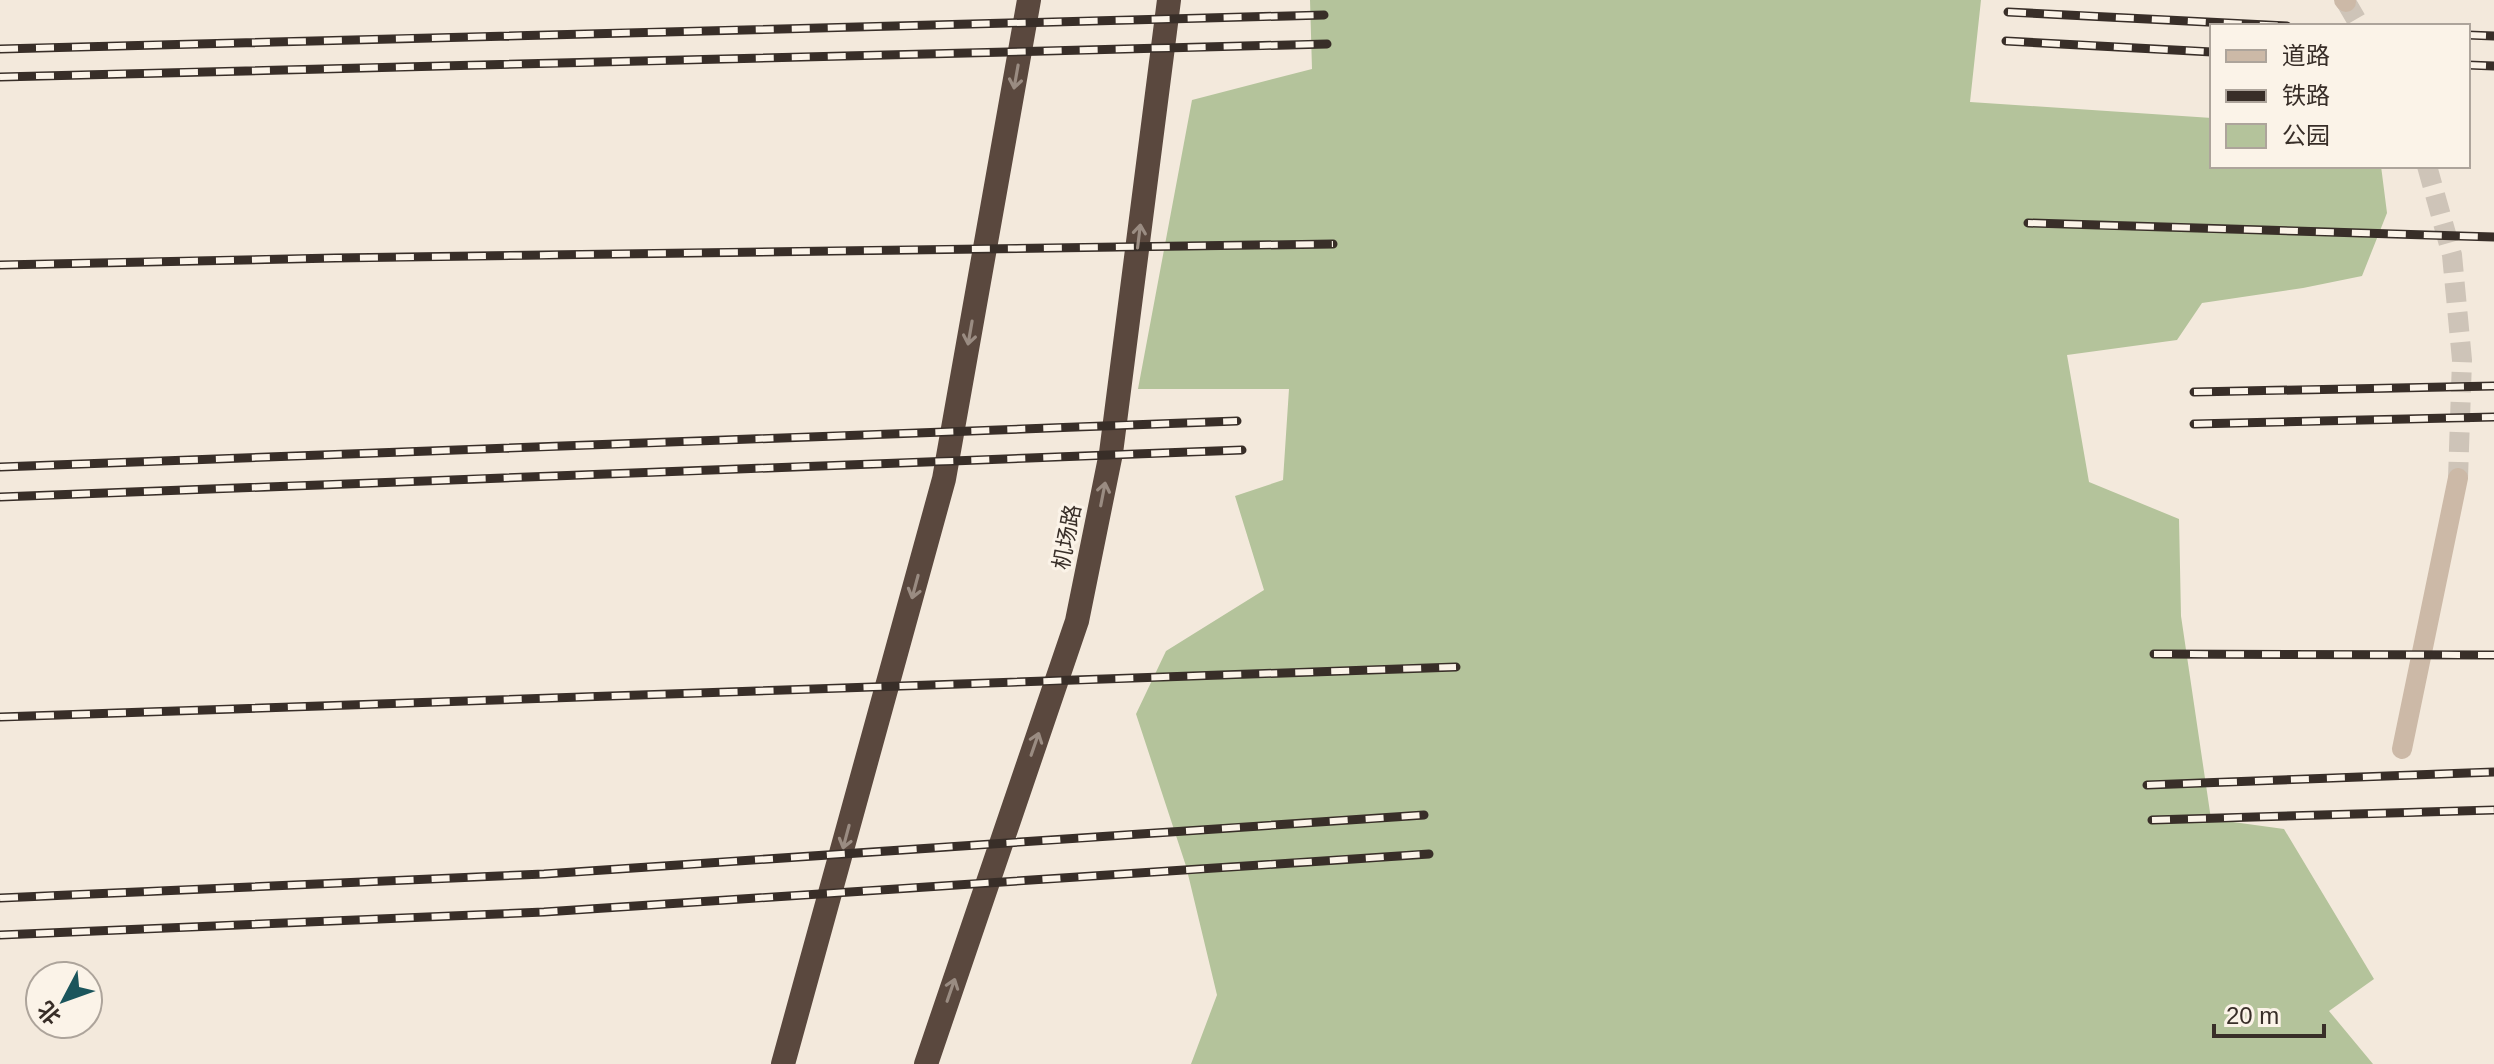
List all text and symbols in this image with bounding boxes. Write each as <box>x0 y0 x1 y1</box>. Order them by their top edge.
legend <box>2210 24 2470 168</box>
text: 道路 <box>2282 42 2330 69</box>
one-way arrow <box>1007 64 1022 89</box>
text: 铁路 <box>2282 82 2330 109</box>
text: 公园 <box>2282 122 2330 149</box>
one-way arrow <box>1131 223 1146 250</box>
one-way arrow <box>962 320 977 345</box>
one-way arrow <box>1096 481 1111 507</box>
street label: 机场路 <box>1048 502 1086 572</box>
one-way arrow <box>907 573 922 599</box>
one-way arrow <box>1028 732 1043 757</box>
one-way arrow <box>838 824 853 850</box>
north arrow <box>24 960 104 1040</box>
one-way arrow <box>944 978 959 1003</box>
scale bar <box>2214 988 2324 1038</box>
text: 北 <box>33 996 66 1029</box>
text: 20 m <box>2226 1002 2279 1029</box>

